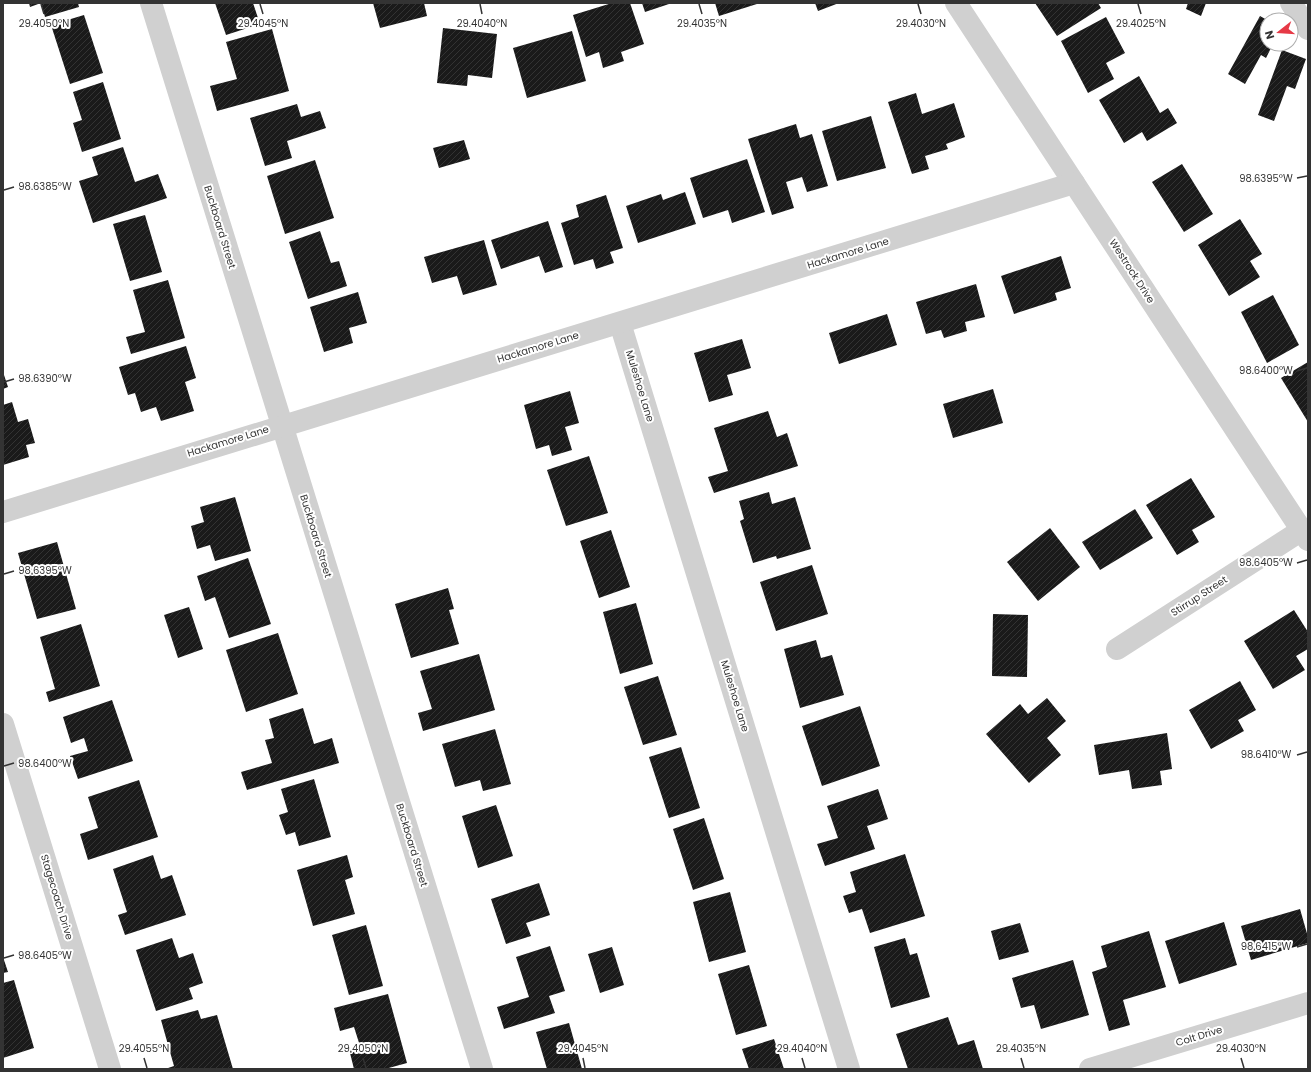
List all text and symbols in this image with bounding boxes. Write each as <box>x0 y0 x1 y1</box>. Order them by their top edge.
north arrow <box>1259 12 1299 52</box>
text: 29.4050°N <box>19 16 69 31</box>
text: 29.4045°N <box>238 16 288 31</box>
text: 29.4040°N <box>457 16 507 31</box>
text: 29.4035°N <box>677 16 727 31</box>
text: 29.4030°N <box>896 16 946 31</box>
text: 29.4025°N <box>1116 16 1166 31</box>
text: N <box>1261 29 1278 41</box>
text: 98.6395°W <box>1239 171 1293 186</box>
text: 98.6385°W <box>18 179 72 194</box>
street label: Buckboard Street <box>200 184 240 271</box>
street label: Hackamore Lane <box>805 233 891 273</box>
street label: Westrock Drive <box>1106 236 1158 306</box>
street label: Hackamore Lane <box>495 327 581 367</box>
street label: Muleshoe Lane <box>622 348 658 424</box>
text: 98.6400°W <box>1239 363 1293 378</box>
text: 98.6390°W <box>18 371 72 386</box>
street label: Hackamore Lane <box>185 421 271 461</box>
street label: Buckboard Street <box>296 493 336 580</box>
text: 98.6405°W <box>1239 555 1293 570</box>
text: 98.6395°W <box>18 563 72 578</box>
street label: Stirrup Street <box>1168 572 1230 620</box>
street label: Muleshoe Lane <box>717 658 753 734</box>
text: 98.6410°W <box>1241 747 1292 762</box>
text: 98.6400°W <box>18 756 72 771</box>
street label: Buckboard Street <box>392 802 432 889</box>
street label: Stagecoach Drive <box>37 852 77 942</box>
text: 98.6415°W <box>1241 939 1292 954</box>
text: 98.6405°W <box>18 948 72 963</box>
street label: Colt Drive <box>1174 1022 1224 1050</box>
text: 29.4055°N <box>119 1041 169 1056</box>
text: 29.4050°N <box>338 1041 388 1056</box>
text: 29.4045°N <box>558 1041 608 1056</box>
text: 29.4040°N <box>777 1041 827 1056</box>
text: 29.4035°N <box>996 1041 1046 1056</box>
text: 29.4030°N <box>1216 1041 1266 1056</box>

